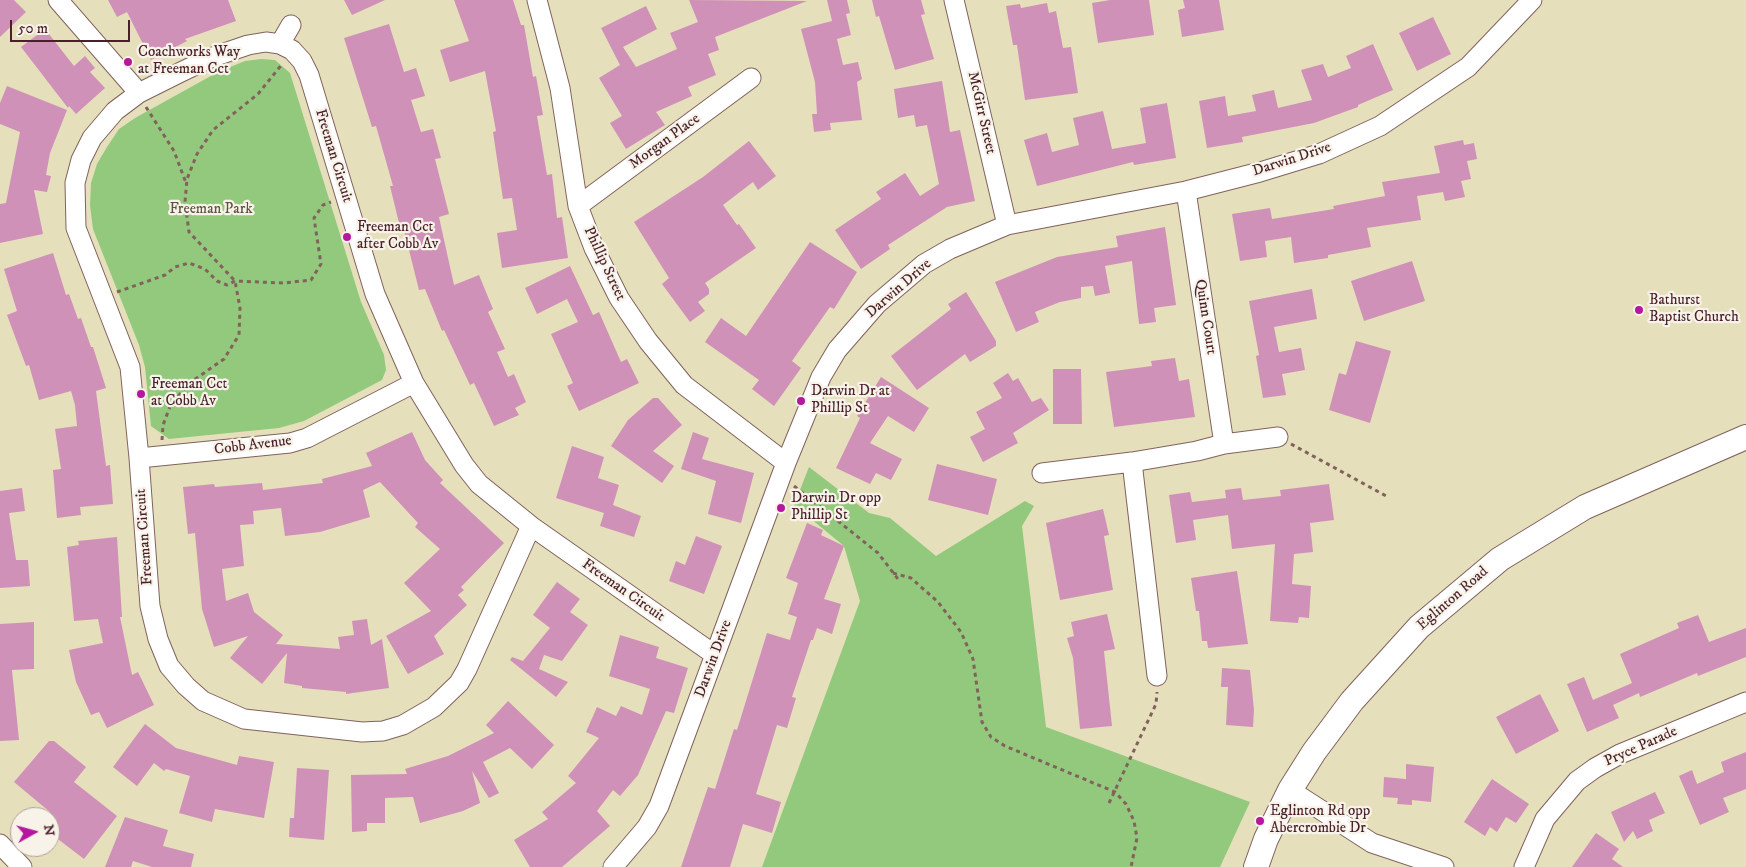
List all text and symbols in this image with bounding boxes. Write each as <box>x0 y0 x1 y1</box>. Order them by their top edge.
scale bar <box>12 10 132 42</box>
text: 50 m <box>18 19 48 38</box>
place label: Coachworks Way at Freeman Cct <box>138 44 240 79</box>
marker: Coachworks Way at Freeman Cct <box>122 56 134 68</box>
street label: McGirr Street <box>963 70 999 156</box>
street label: Freeman Circuit <box>310 107 356 205</box>
street label: Morgan Place <box>626 110 704 174</box>
street label: Darwin Drive <box>1251 139 1333 181</box>
park label: Freeman Park <box>169 201 253 219</box>
place label: Freeman Cct after Cobb Av <box>357 219 438 254</box>
street label: Phillip Street <box>579 224 629 304</box>
marker: Freeman Cct after Cobb Av <box>341 231 353 243</box>
street label: Darwin Drive <box>862 256 936 322</box>
street label: Quinn Court <box>1190 278 1220 356</box>
place label: Bathurst Baptist Church <box>1649 292 1739 327</box>
marker: Bathurst Baptist Church <box>1633 304 1645 316</box>
place label: Freeman Cct at Cobb Av <box>151 376 227 411</box>
place label: Darwin Dr at Phillip St <box>811 383 890 418</box>
marker: Freeman Cct at Cobb Av <box>135 388 147 400</box>
marker: Darwin Dr at Phillip St <box>795 395 807 407</box>
street label: Cobb Avenue <box>213 432 293 460</box>
street label: Freeman Circuit <box>133 488 157 586</box>
place label: Darwin Dr opp Phillip St <box>791 490 881 525</box>
marker: Darwin Dr opp Phillip St <box>775 502 787 514</box>
street label: Freeman Circuit <box>578 556 668 626</box>
street label: Eglinton Road <box>1414 563 1492 635</box>
street label: Darwin Drive <box>692 618 736 700</box>
street label: Pryce Parade <box>1602 723 1680 771</box>
place label: Eglinton Rd opp Abercrombie Dr <box>1270 803 1370 838</box>
north arrow <box>10 807 60 857</box>
marker: Eglinton Rd opp Abercrombie Dr <box>1254 815 1266 827</box>
text: N <box>39 823 59 837</box>

